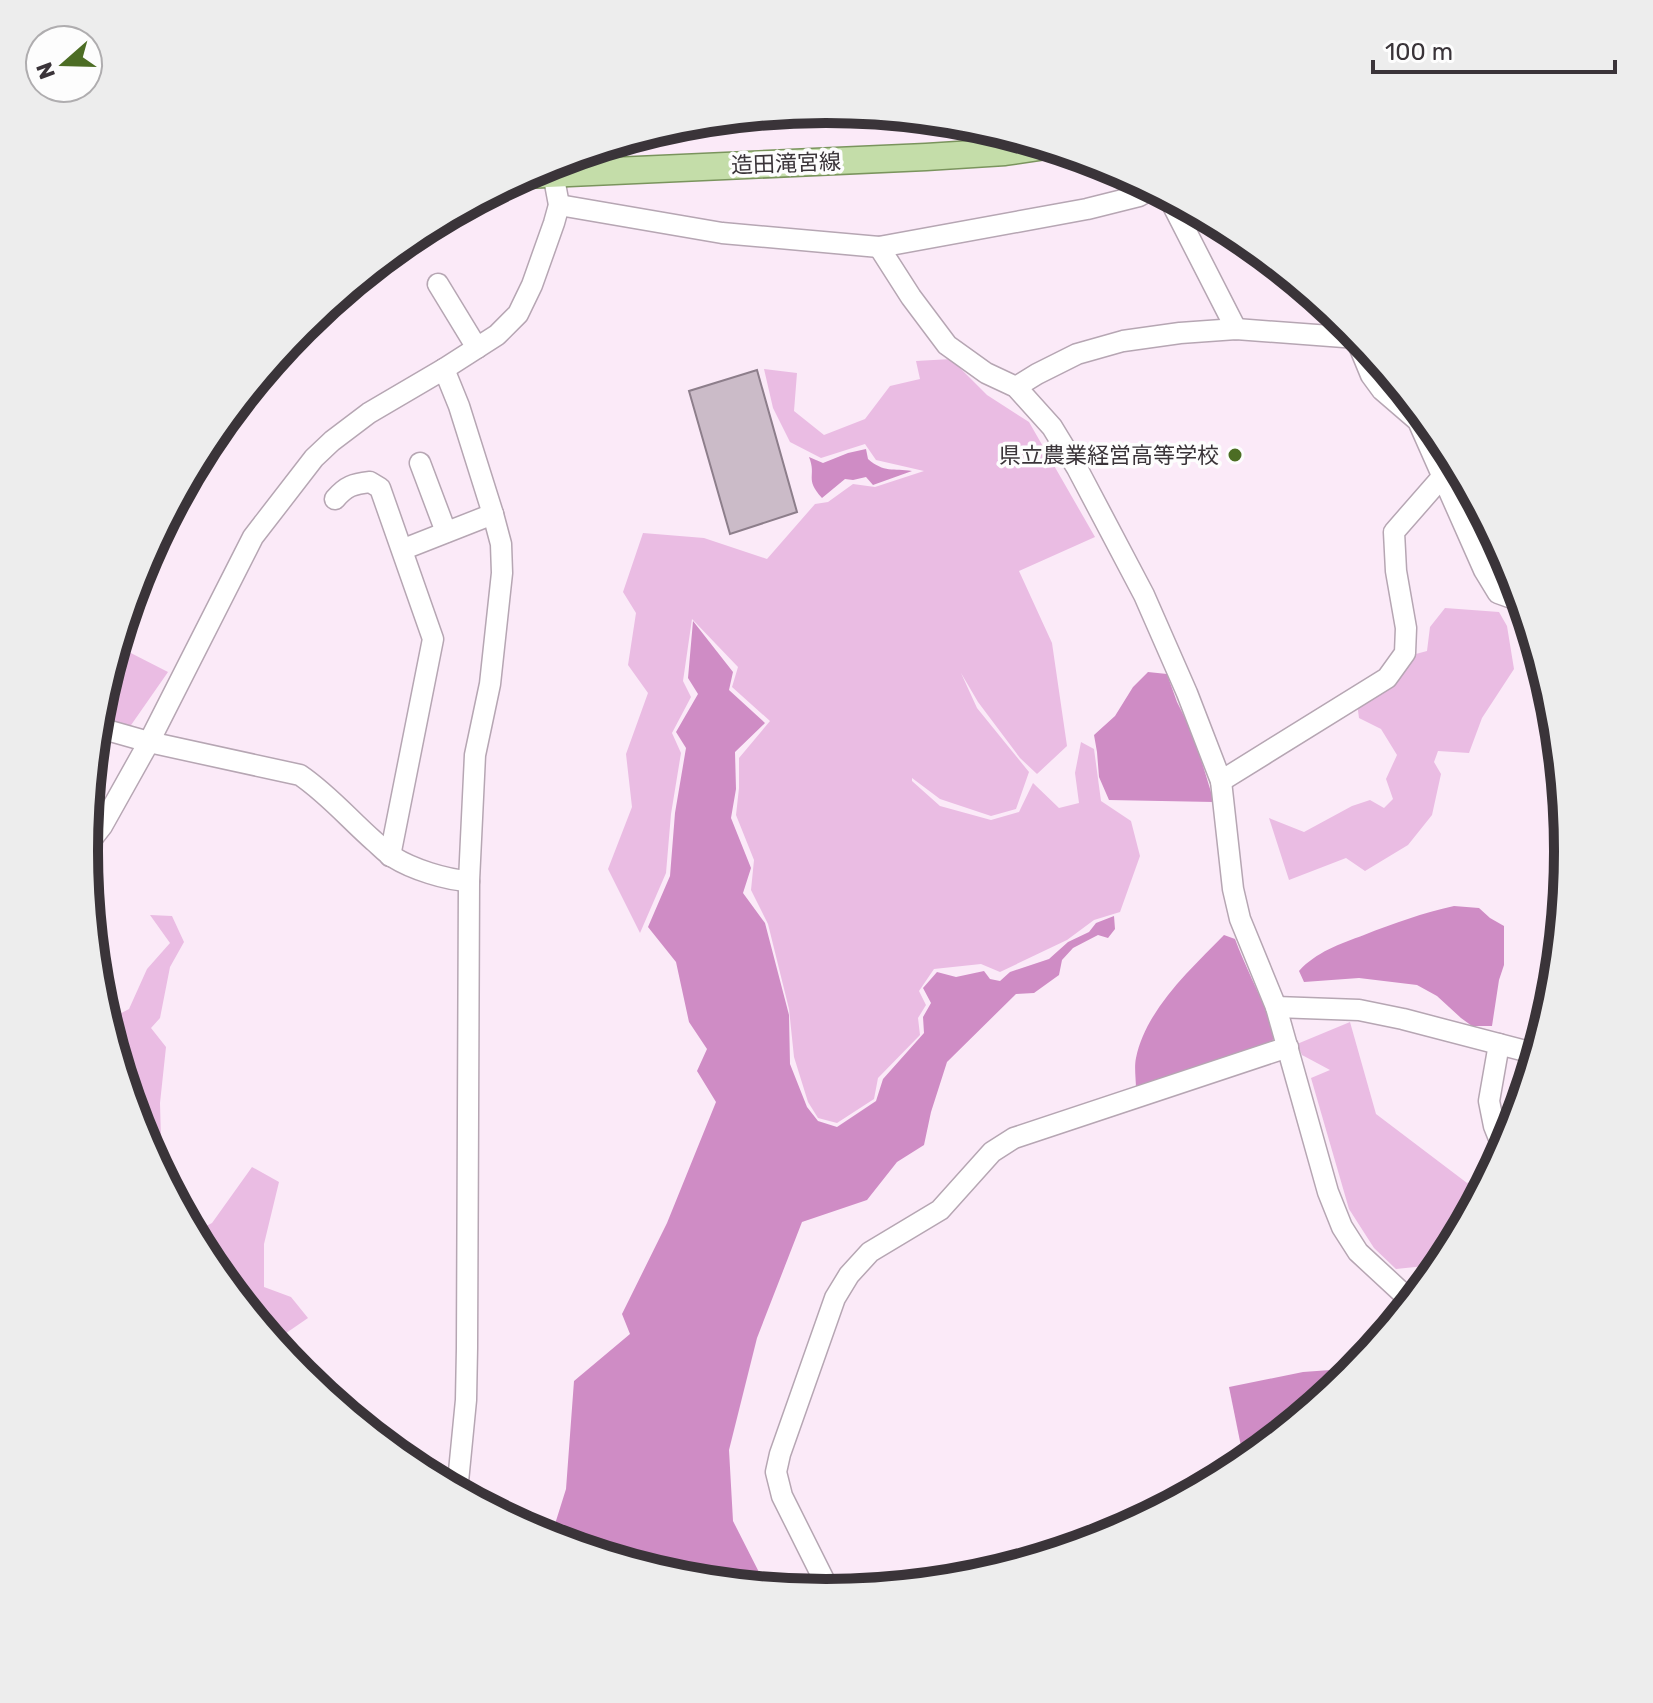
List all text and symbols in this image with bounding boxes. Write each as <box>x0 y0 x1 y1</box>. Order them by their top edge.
north arrow <box>24 24 104 104</box>
scale bar <box>1373 24 1615 74</box>
text: 100 m <box>1385 38 1453 66</box>
text: N <box>30 59 61 83</box>
street label: 造田滝宮線 <box>731 148 841 179</box>
place label: 県立農業経営高等学校 <box>999 442 1219 469</box>
marker: 県立農業経営高等学校 <box>1226 446 1244 464</box>

